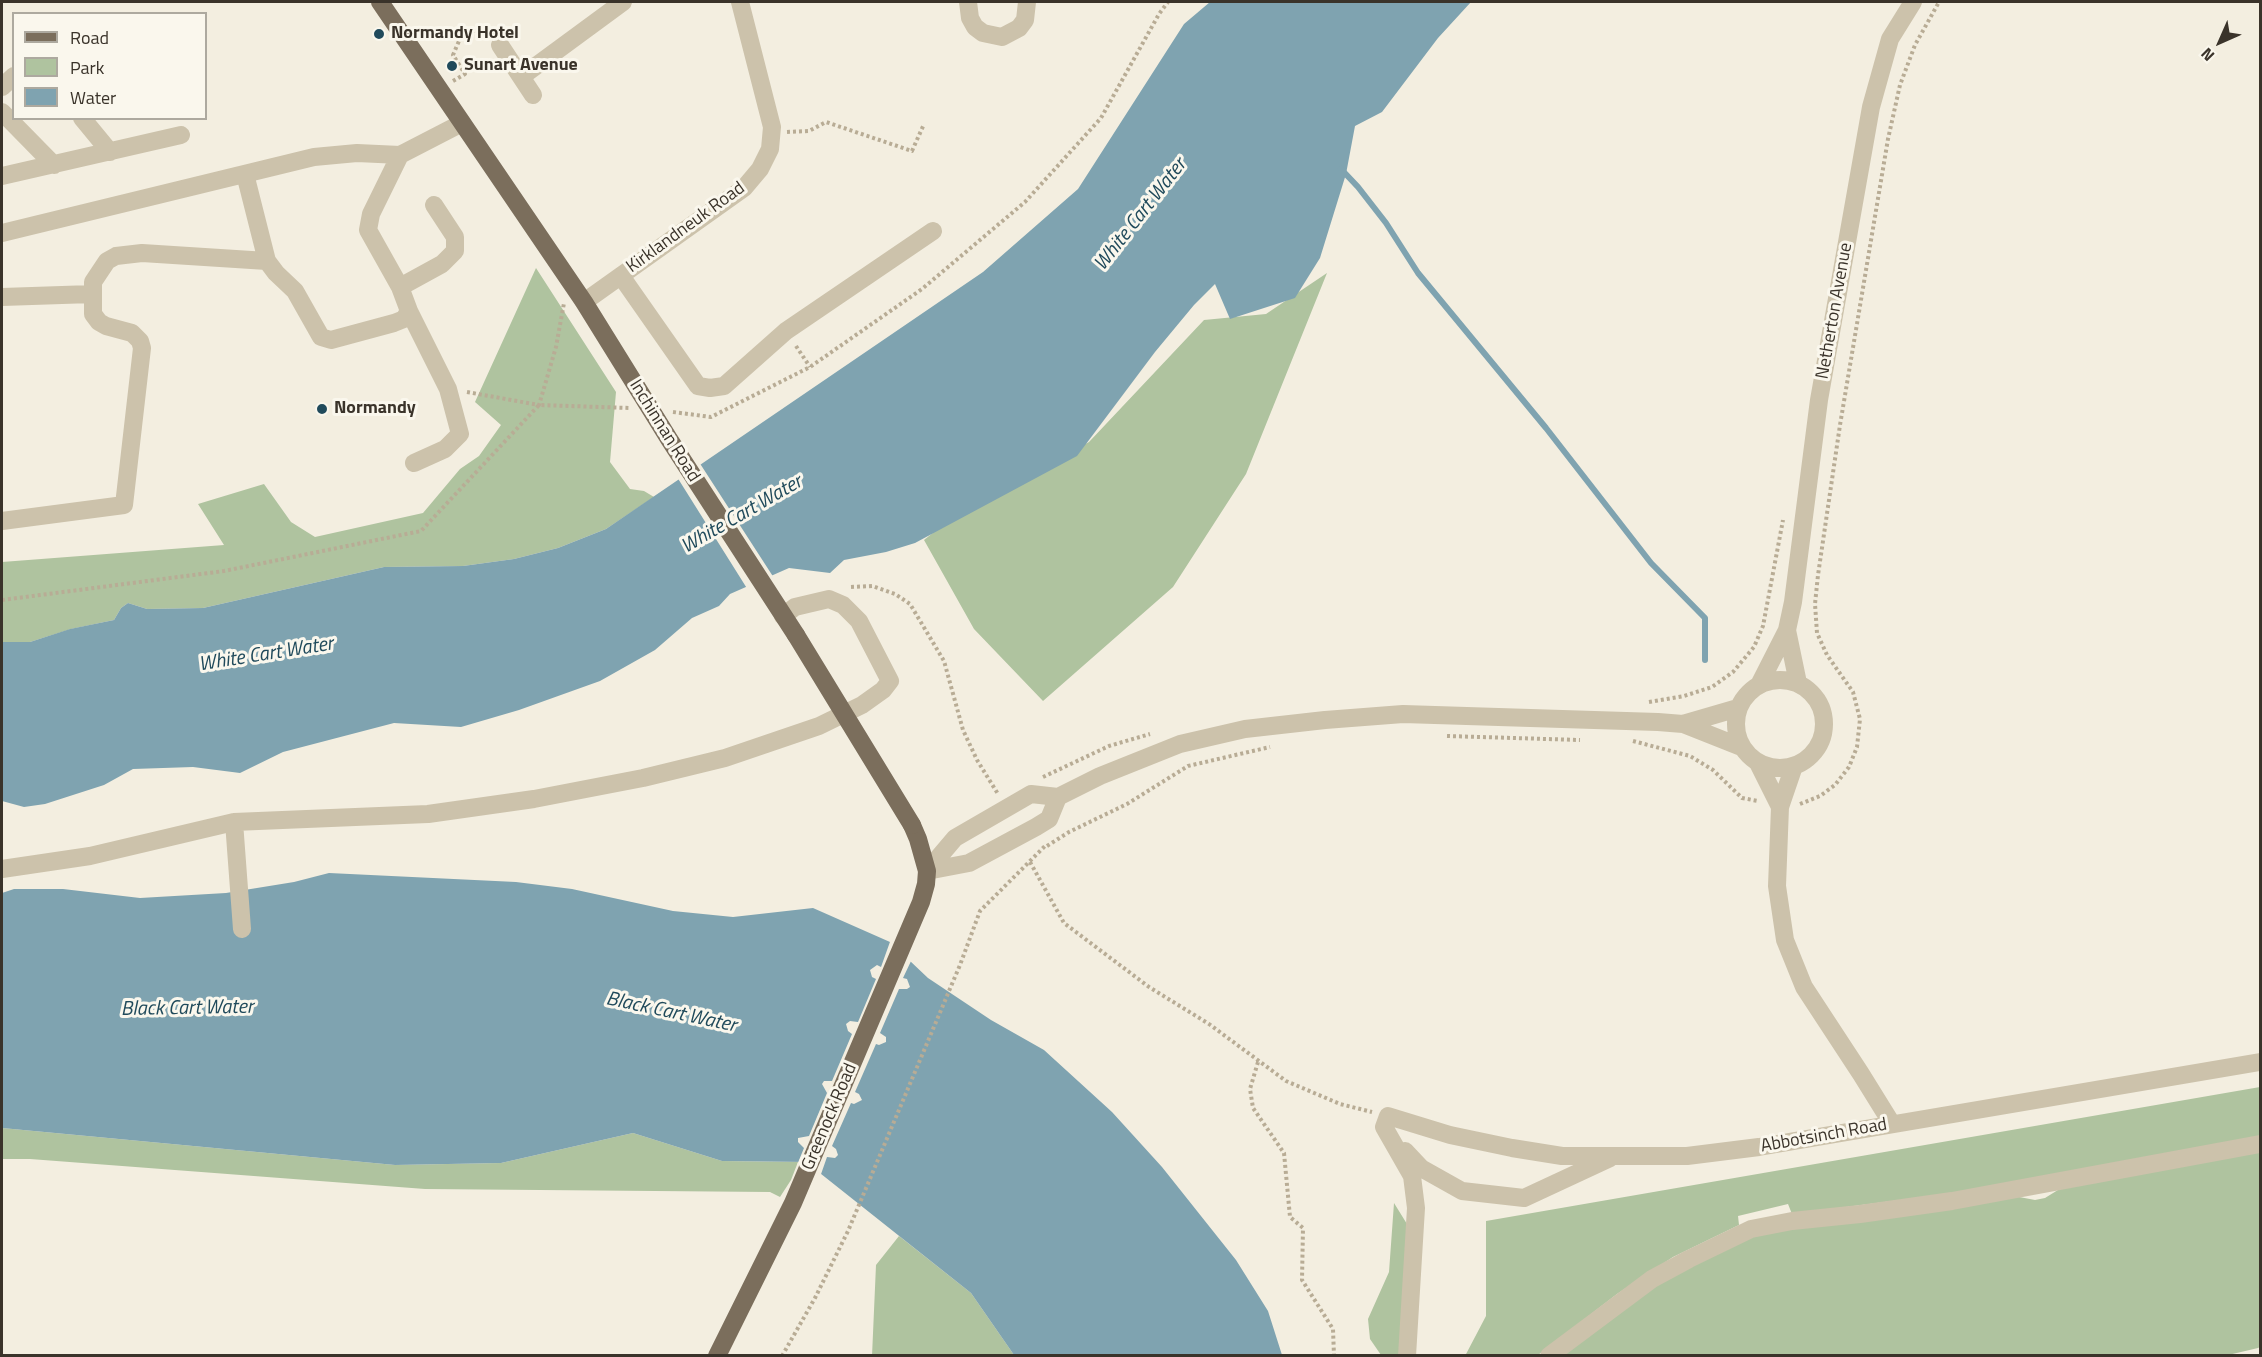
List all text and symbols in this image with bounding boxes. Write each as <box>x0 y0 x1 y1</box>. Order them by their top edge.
legend <box>12 12 207 120</box>
north arrow <box>2190 12 2250 72</box>
place label: Normandy Hotel <box>391 23 519 45</box>
text: Road <box>70 24 109 51</box>
marker: Normandy Hotel <box>372 27 386 41</box>
text: N <box>2195 42 2220 67</box>
text: Park <box>70 54 104 81</box>
place label: Sunart Avenue <box>464 55 578 77</box>
marker: Sunart Avenue <box>445 59 459 73</box>
text: Water <box>70 84 116 111</box>
water label: White Cart Water <box>1090 154 1192 276</box>
street label: Kirklandneuk Road <box>623 178 749 278</box>
street label: Netherton Avenue <box>1812 241 1858 381</box>
street label: Inchinnan Road <box>624 376 704 486</box>
place label: Normandy <box>334 398 416 420</box>
marker: Normandy <box>315 402 329 416</box>
water label: White Cart Water <box>677 471 807 559</box>
water label: White Cart Water <box>197 633 335 677</box>
water label: Black Cart Water <box>604 988 738 1038</box>
water label: Black Cart Water <box>121 996 253 1022</box>
street label: Greenock Road <box>798 1060 862 1174</box>
street label: Abbotsinch Road <box>1759 1114 1889 1158</box>

